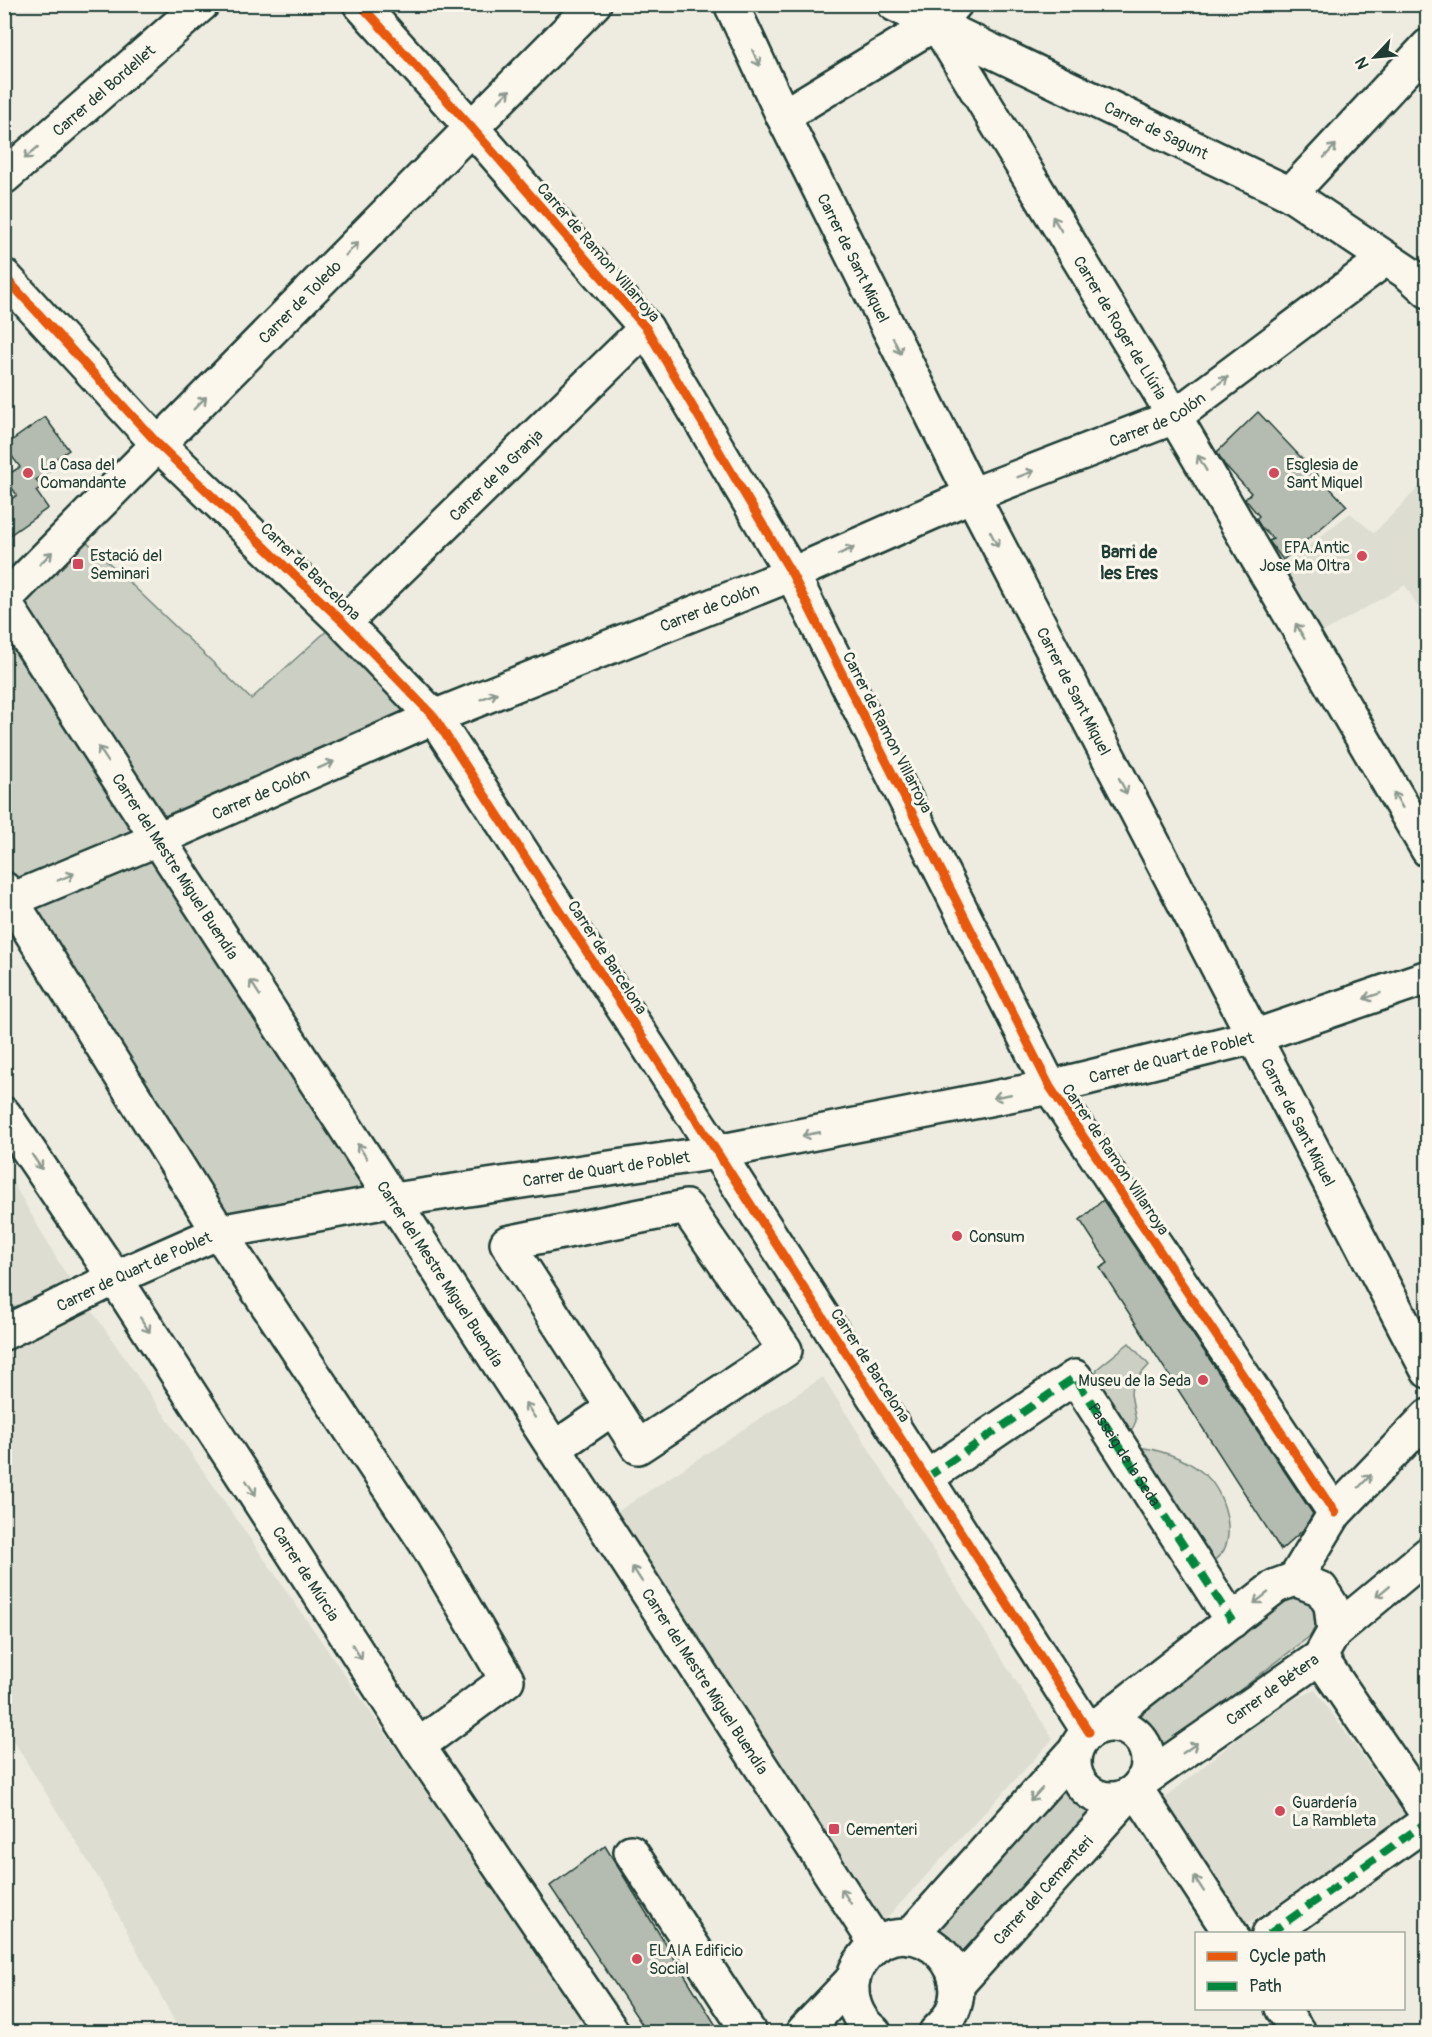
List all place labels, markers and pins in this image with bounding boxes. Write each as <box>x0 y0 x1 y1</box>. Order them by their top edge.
place label: La Casa del Comandante <box>40 455 126 493</box>
place label: Esglesia de Sant Miquel <box>1286 455 1363 493</box>
marker: La Casa del Comandante <box>21 466 35 480</box>
marker: Esglesia de Sant Miquel <box>1267 466 1281 480</box>
place label: EPA.Antic Jose Mª Oltra <box>1259 538 1350 576</box>
place label: Estació del Seminari <box>90 546 162 584</box>
marker: EPA.Antic Jose Mª Oltra <box>1355 549 1369 563</box>
marker: Estació del Seminari <box>71 557 85 571</box>
place label: Consum <box>969 1227 1025 1247</box>
marker: Consum <box>950 1229 964 1243</box>
place label: Museu de la Seda <box>1078 1371 1191 1391</box>
marker: Museu de la Seda <box>1196 1373 1210 1387</box>
place label: Guardería La Rambleta <box>1292 1793 1376 1831</box>
marker: Guardería La Rambleta <box>1273 1804 1287 1818</box>
place label: Cementeri <box>846 1820 917 1840</box>
marker: Cementeri <box>827 1822 841 1836</box>
place label: ELAIA Edificio Social <box>649 1941 743 1979</box>
marker: ELAIA Edificio Social <box>630 1952 644 1966</box>

